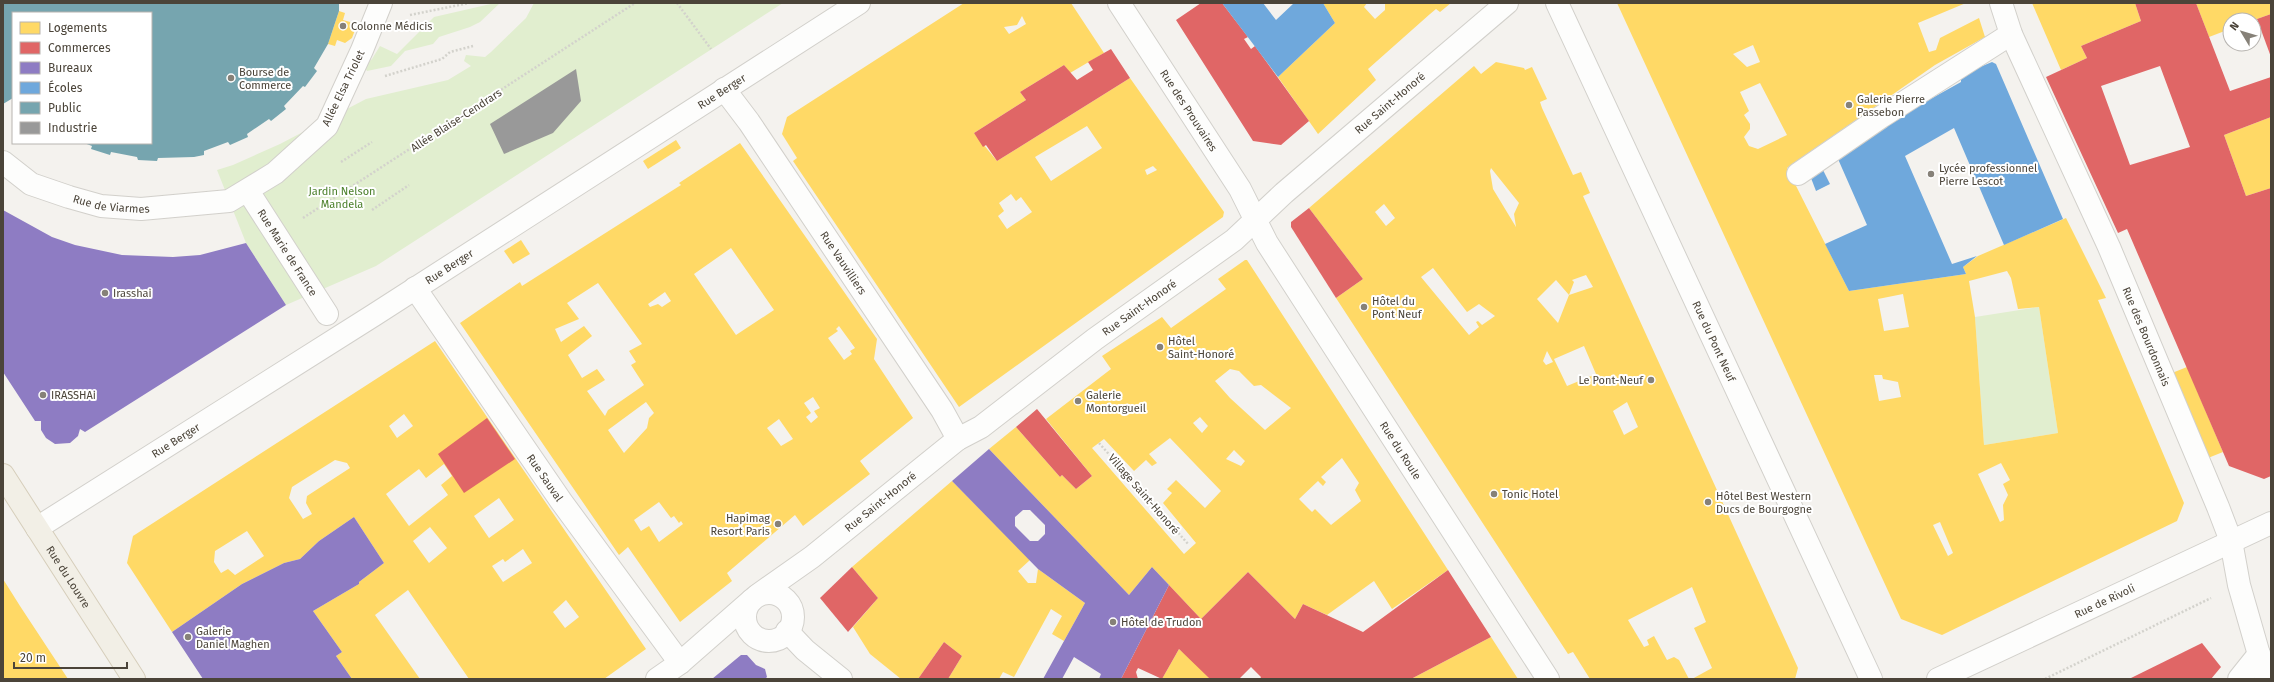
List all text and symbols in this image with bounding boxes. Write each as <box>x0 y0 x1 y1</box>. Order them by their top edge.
legend <box>12 12 152 144</box>
north arrow <box>2222 12 2262 52</box>
text: N <box>2227 19 2242 33</box>
place label: Colonne Médicis <box>351 20 433 33</box>
text: Logements <box>48 21 107 35</box>
marker: Colonne Médicis <box>338 21 348 31</box>
text: Commerces <box>48 41 111 55</box>
street label: Allée Elsa Triolet <box>319 48 367 128</box>
text: Bureaux <box>48 61 92 75</box>
place label: Bourse de Commerce <box>239 66 291 92</box>
street label: Rue des Prouvaires <box>1157 67 1220 154</box>
street label: Rue Saint-Honoré <box>1352 70 1428 137</box>
street label: Rue Berger <box>695 71 749 112</box>
marker: Bourse de Commerce <box>226 73 236 83</box>
text: Écoles <box>48 80 83 95</box>
street label: Allée Blaise-Cendrars <box>408 86 504 155</box>
place label: Galerie Pierre Passebon <box>1857 93 1925 119</box>
marker: Galerie Pierre Passebon <box>1844 100 1854 110</box>
text: Public <box>48 101 82 115</box>
text: Industrie <box>48 121 97 135</box>
place label: Lycée professionnel Pierre Lescot <box>1939 162 2037 188</box>
marker: Lycée professionnel Pierre Lescot <box>1926 169 1936 179</box>
park label: Jardin Nelson Mandela <box>308 185 376 211</box>
street label: Rue de Viarmes <box>71 192 150 216</box>
street label: Rue Marie de France <box>254 207 320 299</box>
street label: Rue Vauvilliers <box>817 229 869 297</box>
street label: Rue Berger <box>423 246 476 287</box>
street label: Rue Saint-Honoré <box>1100 277 1179 339</box>
street label: Rue des Bourdonnais <box>2119 285 2173 388</box>
place label: Irasshai <box>113 287 152 300</box>
marker: Irasshai <box>100 288 110 298</box>
place label: Hôtel du Pont Neuf <box>1372 295 1423 321</box>
street label: Rue du Pont Neuf <box>1689 299 1739 385</box>
marker: Hôtel du Pont Neuf <box>1359 302 1369 312</box>
place label: Hôtel Saint-Honoré <box>1168 335 1234 361</box>
marker: Hôtel Saint-Honoré <box>1155 342 1165 352</box>
place label: Le Pont-Neuf <box>1578 374 1644 387</box>
marker: Le Pont-Neuf <box>1646 375 1656 385</box>
place label: IRASSHAi <box>51 389 96 402</box>
place label: Galerie Montorgueil <box>1086 389 1146 415</box>
marker: IRASSHAi <box>38 390 48 400</box>
marker: Galerie Montorgueil <box>1073 396 1083 406</box>
street label: Rue du Roule <box>1377 419 1424 482</box>
street label: Rue Berger <box>149 420 203 461</box>
street label: Rue Sauval <box>524 452 565 504</box>
street label: Village Saint-Honoré <box>1105 452 1182 537</box>
street label: Rue Saint-Honoré <box>842 469 919 535</box>
place label: Tonic Hotel <box>1502 488 1558 501</box>
marker: Tonic Hotel <box>1489 489 1499 499</box>
place label: Hôtel Best Western Ducs de Bourgogne <box>1716 490 1812 516</box>
marker: Hôtel Best Western Ducs de Bourgogne <box>1703 497 1713 507</box>
place label: Hapimag Resort Paris <box>711 512 770 538</box>
marker: Hapimag Resort Paris <box>773 519 783 529</box>
street label: Rue du Louvre <box>43 544 93 611</box>
street label: Rue de Rivoli <box>2072 582 2137 621</box>
place label: Hôtel de Trudon <box>1121 616 1202 629</box>
marker: Hôtel de Trudon <box>1108 617 1118 627</box>
place label: Galerie Daniel Maghen <box>196 625 270 651</box>
marker: Galerie Daniel Maghen <box>183 632 193 642</box>
scale bar <box>14 644 127 670</box>
text: 20 m <box>20 651 46 665</box>

